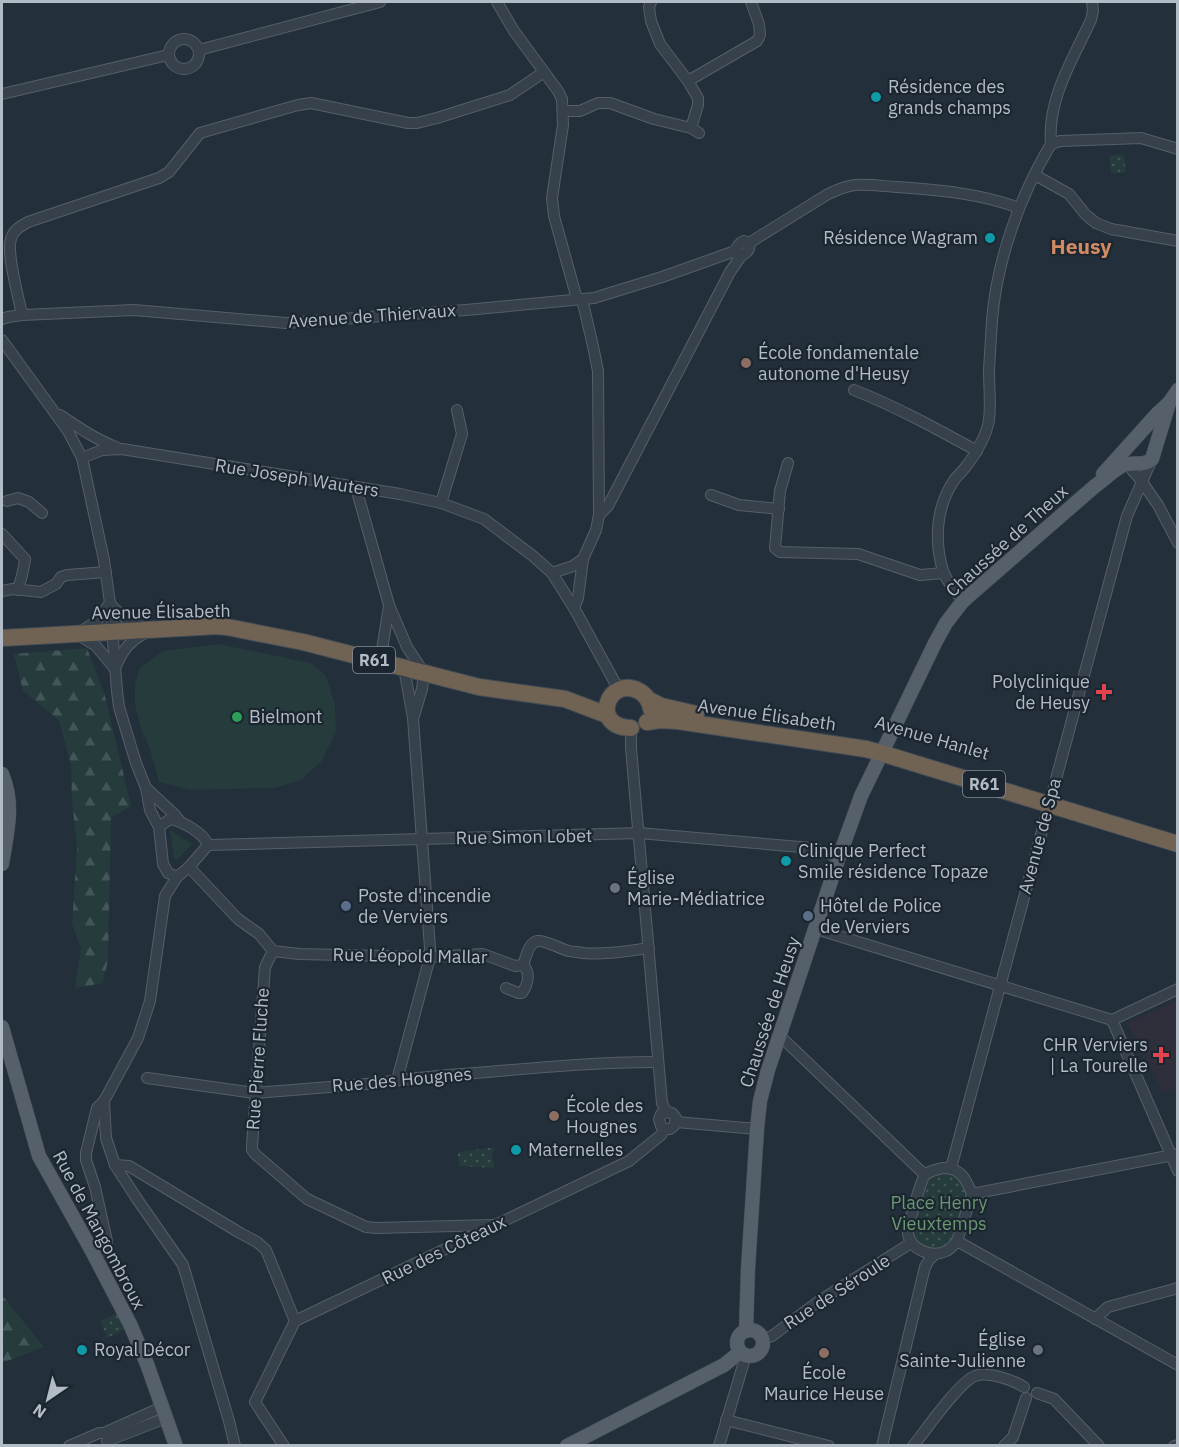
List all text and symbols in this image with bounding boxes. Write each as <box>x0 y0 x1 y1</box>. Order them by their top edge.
place label: Résidence des grands champs <box>888 75 1011 119</box>
marker: Résidence des grands champs <box>869 90 883 104</box>
place label: Résidence Wagram <box>823 226 978 249</box>
marker: Résidence Wagram <box>983 231 997 245</box>
district label: Heusy <box>1050 232 1112 260</box>
street label: Avenue de Thiervaux <box>287 298 457 333</box>
place label: École fondamentale autonome d'Heusy <box>758 341 919 385</box>
marker: École fondamentale autonome d'Heusy <box>739 356 753 370</box>
street label: Rue Joseph Wauters <box>213 453 381 502</box>
street label: Chaussée de Theux <box>941 480 1073 602</box>
street label: Avenue Élisabeth <box>91 599 231 624</box>
road number: R61 <box>353 647 395 673</box>
place label: Polyclinique de Heusy <box>992 670 1090 714</box>
marker: Polyclinique de Heusy <box>1095 683 1113 701</box>
street label: Avenue Élisabeth <box>696 693 838 736</box>
place label: Bielmont <box>249 705 322 728</box>
marker: Bielmont <box>230 710 244 724</box>
street label: Avenue Hanlet <box>872 710 992 765</box>
road number: R61 <box>963 771 1005 797</box>
street label: Avenue de Spa <box>1013 775 1066 897</box>
street label: Rue Simon Lobet <box>455 824 593 849</box>
place label: Clinique Perfect Smile résidence Topaze <box>798 839 988 883</box>
marker: Clinique Perfect Smile résidence Topaze <box>779 854 793 868</box>
place label: Église Marie-Médiatrice <box>627 866 765 910</box>
marker: Église Marie-Médiatrice <box>608 881 622 895</box>
place label: Poste d'incendie de Verviers <box>358 884 491 928</box>
place label: Hôtel de Police de Verviers <box>820 894 942 938</box>
marker: Poste d'incendie de Verviers <box>339 899 353 913</box>
marker: Hôtel de Police de Verviers <box>801 909 815 923</box>
street label: Chaussée de Heusy <box>734 933 805 1090</box>
street label: Rue Léopold Mallar <box>332 943 488 968</box>
street label: Rue Pierre Fluche <box>241 987 274 1131</box>
place label: CHR Verviers | La Tourelle <box>1043 1033 1148 1077</box>
marker: CHR Verviers | La Tourelle <box>1152 1046 1170 1064</box>
street label: Rue des Hougnes <box>331 1062 473 1097</box>
place label: École des Hougnes <box>566 1094 643 1138</box>
marker: École des Hougnes <box>547 1109 561 1123</box>
place label: Maternelles <box>528 1138 623 1161</box>
marker: Maternelles <box>509 1143 523 1157</box>
street label: Rue de Mangombroux <box>48 1146 151 1313</box>
park label: Place Henry Vieuxtemps <box>890 1191 988 1235</box>
street label: Rue des Côteaux <box>378 1210 510 1290</box>
street label: Rue de Séroule <box>779 1249 894 1335</box>
place label: Église Sainte-Julienne <box>899 1328 1026 1372</box>
place label: Royal Décor <box>94 1338 191 1361</box>
marker: Royal Décor <box>75 1343 89 1357</box>
marker: Église Sainte-Julienne <box>1031 1343 1045 1357</box>
marker: École Maurice Heuse <box>817 1346 831 1360</box>
place label: École Maurice Heuse <box>764 1361 884 1405</box>
north arrow <box>18 1369 78 1429</box>
text: N <box>29 1400 50 1423</box>

